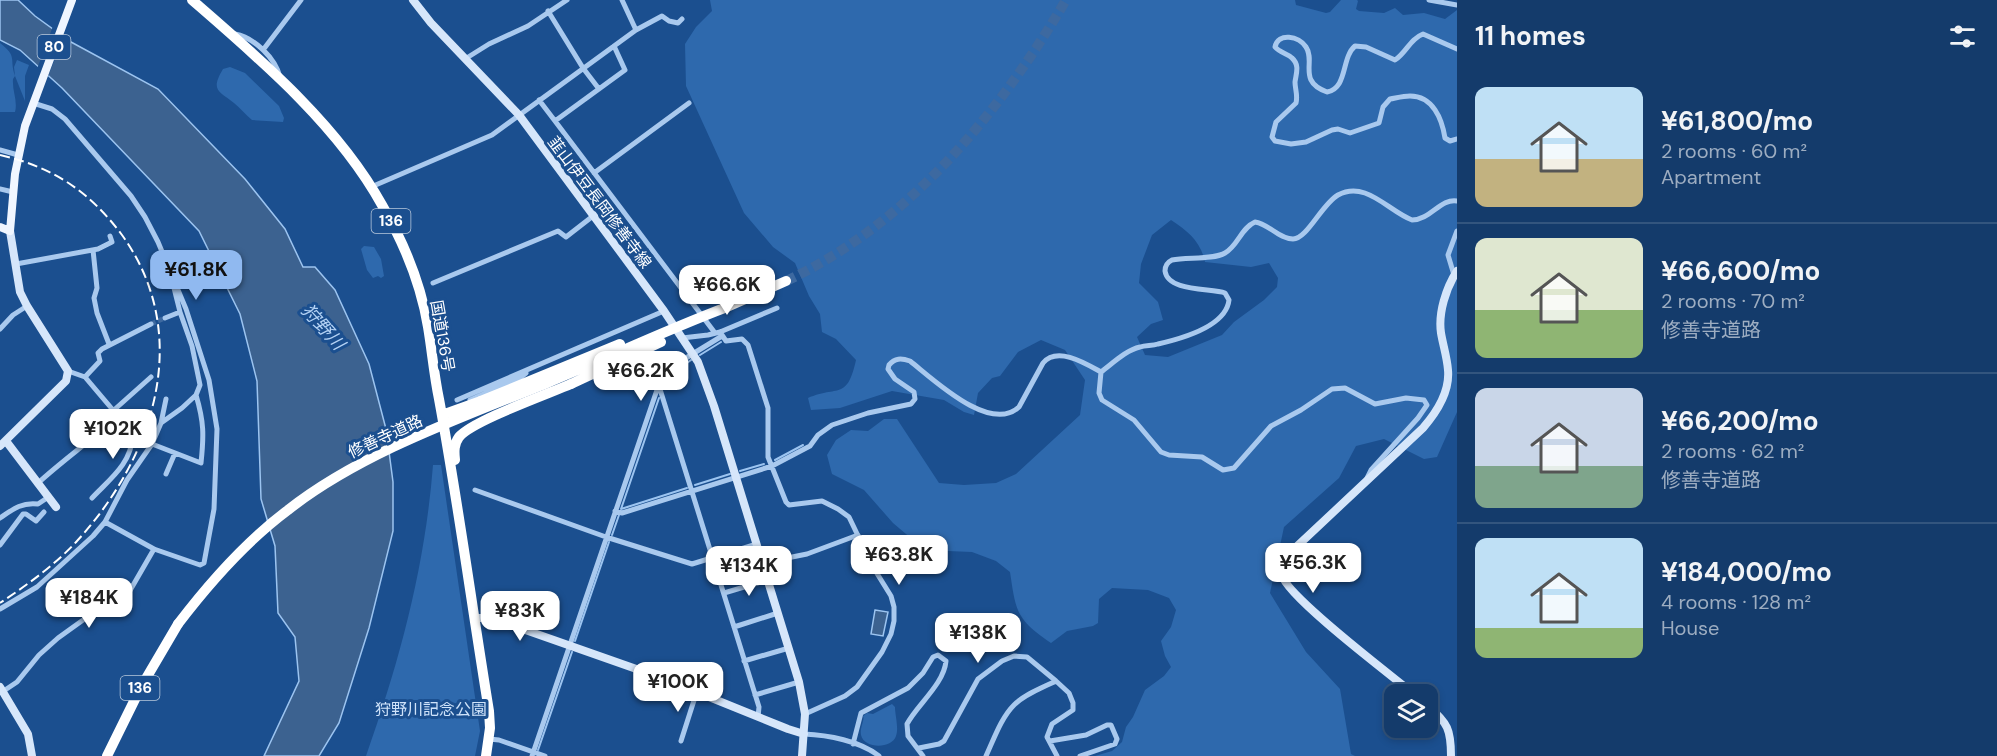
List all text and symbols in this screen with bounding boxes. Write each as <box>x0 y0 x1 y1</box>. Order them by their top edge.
text: 11 homes <box>1475 19 1586 53</box>
icon: filters <box>1946 20 1979 53</box>
road number: 80 <box>38 35 70 59</box>
text: ¥61,800/mo <box>1661 104 1813 138</box>
icon: home <box>1523 111 1595 183</box>
street label: 韮山伊豆長岡修善寺線 <box>543 132 656 273</box>
text: 2 rooms · 60 m² <box>1661 138 1807 164</box>
text: Apartment <box>1661 164 1761 190</box>
road number: 136 <box>372 209 410 233</box>
pin: ¥61.8K <box>147 250 245 301</box>
text: ¥66,600/mo <box>1661 254 1820 288</box>
text: ¥61.8K <box>164 256 228 282</box>
icon: home <box>1523 262 1595 334</box>
pin: ¥66.6K <box>678 265 776 316</box>
text: ¥66.6K <box>693 271 761 297</box>
text: 2 rooms · 70 m² <box>1661 288 1805 314</box>
water label: 狩野川 <box>296 299 351 357</box>
street label: 国道136号 <box>426 299 459 374</box>
text: 修善寺道路 <box>1661 317 1761 343</box>
pin: ¥66.2K <box>592 351 690 402</box>
text: ¥66.2K <box>607 357 675 383</box>
text: ¥66,200/mo <box>1661 404 1819 438</box>
pin: ¥102K <box>71 409 155 460</box>
street label: 修善寺道路 <box>345 410 426 463</box>
icon: home <box>1523 412 1595 484</box>
text: ¥102K <box>84 415 142 441</box>
text: 2 rooms · 62 m² <box>1661 438 1804 464</box>
text: 修善寺道路 <box>1661 467 1761 493</box>
pin: ¥63.8K <box>850 535 948 586</box>
text: ¥63.8K <box>865 541 933 567</box>
pin: ¥56.3K <box>1264 543 1362 594</box>
pin: ¥134K <box>707 546 791 597</box>
text: ¥56.3K <box>1279 549 1347 575</box>
text: ¥134K <box>720 552 778 578</box>
text: ¥184,000/mo <box>1661 555 1832 589</box>
icon: home <box>1523 562 1595 634</box>
pin: ¥184K <box>47 578 131 629</box>
text: ¥184K <box>60 584 119 610</box>
text: 4 rooms · 128 m² <box>1661 589 1811 615</box>
pin: ¥83K <box>484 591 556 642</box>
text: ¥83K <box>495 597 545 623</box>
pin: ¥138K <box>936 613 1020 664</box>
text: House <box>1661 615 1719 641</box>
text: ¥138K <box>949 619 1007 645</box>
pin: ¥100K <box>636 662 720 713</box>
text: ¥100K <box>647 668 709 694</box>
road number: 136 <box>120 676 160 700</box>
map controls <box>1384 684 1438 738</box>
button: layers <box>1384 684 1438 738</box>
park label: 狩野川記念公園 <box>375 699 487 720</box>

